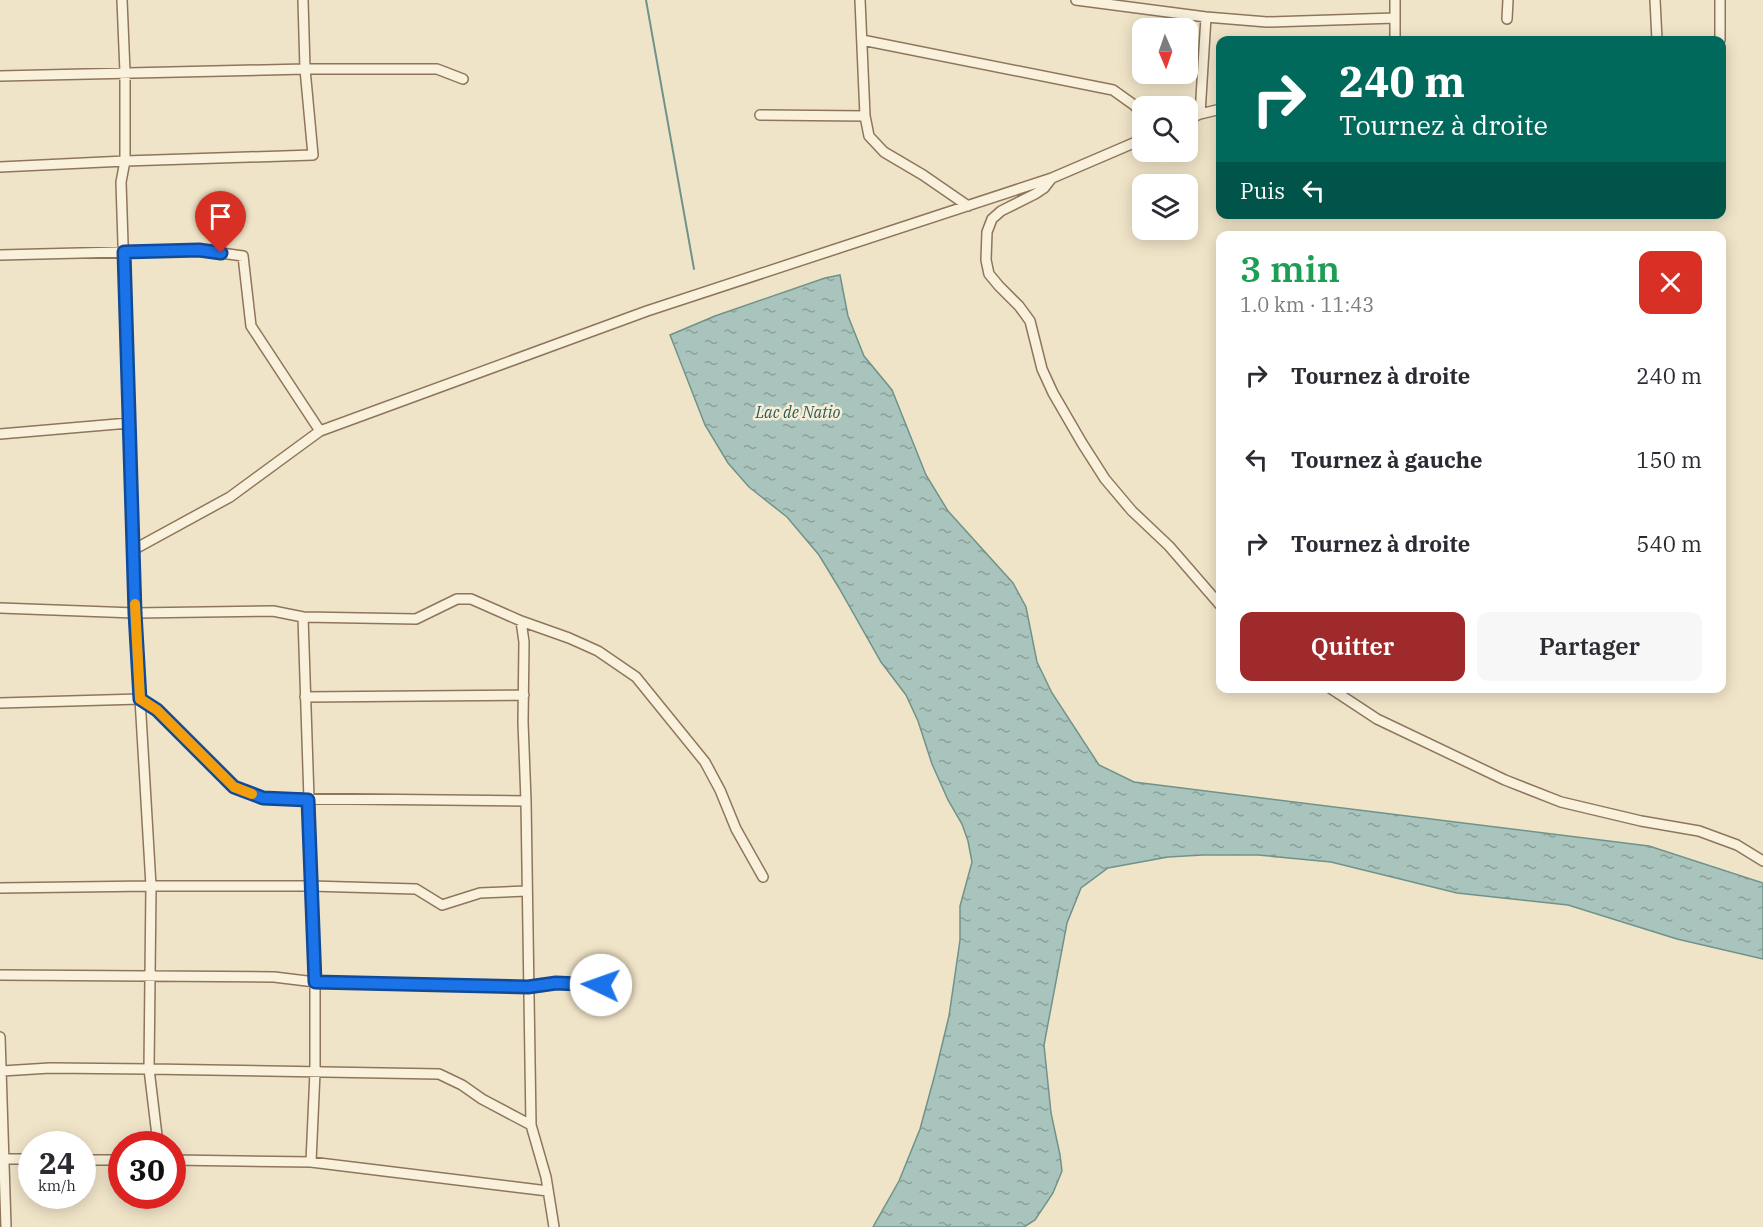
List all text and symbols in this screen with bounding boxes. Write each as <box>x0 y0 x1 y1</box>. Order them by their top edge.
north arrow <box>1132 18 1198 84</box>
map controls <box>1132 18 1198 240</box>
text: 240 m <box>1339 54 1465 109</box>
icon: right <box>1240 60 1318 138</box>
button: search <box>1132 96 1198 162</box>
text: Tournez à droite <box>1339 107 1548 142</box>
button: layers <box>1132 174 1198 240</box>
icon: left <box>1297 174 1330 207</box>
text: Puis <box>1240 176 1285 205</box>
pin <box>195 191 246 253</box>
icon: arrive <box>204 200 237 233</box>
text: 3 min <box>1240 245 1340 292</box>
button: close <box>1639 251 1702 314</box>
text: 1.0 km · 11:43 <box>1240 291 1374 318</box>
icon: right <box>1240 359 1273 392</box>
text: Tournez à droite <box>1291 361 1470 390</box>
text: 240 m <box>1636 361 1702 390</box>
water label: Lac de Natio <box>755 402 841 422</box>
icon: left <box>1240 443 1273 476</box>
text: Tournez à gauche <box>1291 445 1482 474</box>
text: 150 m <box>1636 445 1702 474</box>
icon: right <box>1240 527 1273 560</box>
text: Tournez à droite <box>1291 529 1470 558</box>
text: 540 m <box>1636 529 1702 558</box>
button: Quitter <box>1240 612 1465 681</box>
button: Partager <box>1477 612 1702 681</box>
position arrow <box>569 953 633 1017</box>
speed limit sign: 30 <box>108 1131 186 1209</box>
text: 24 <box>39 1143 75 1182</box>
text: km/h <box>38 1176 76 1195</box>

